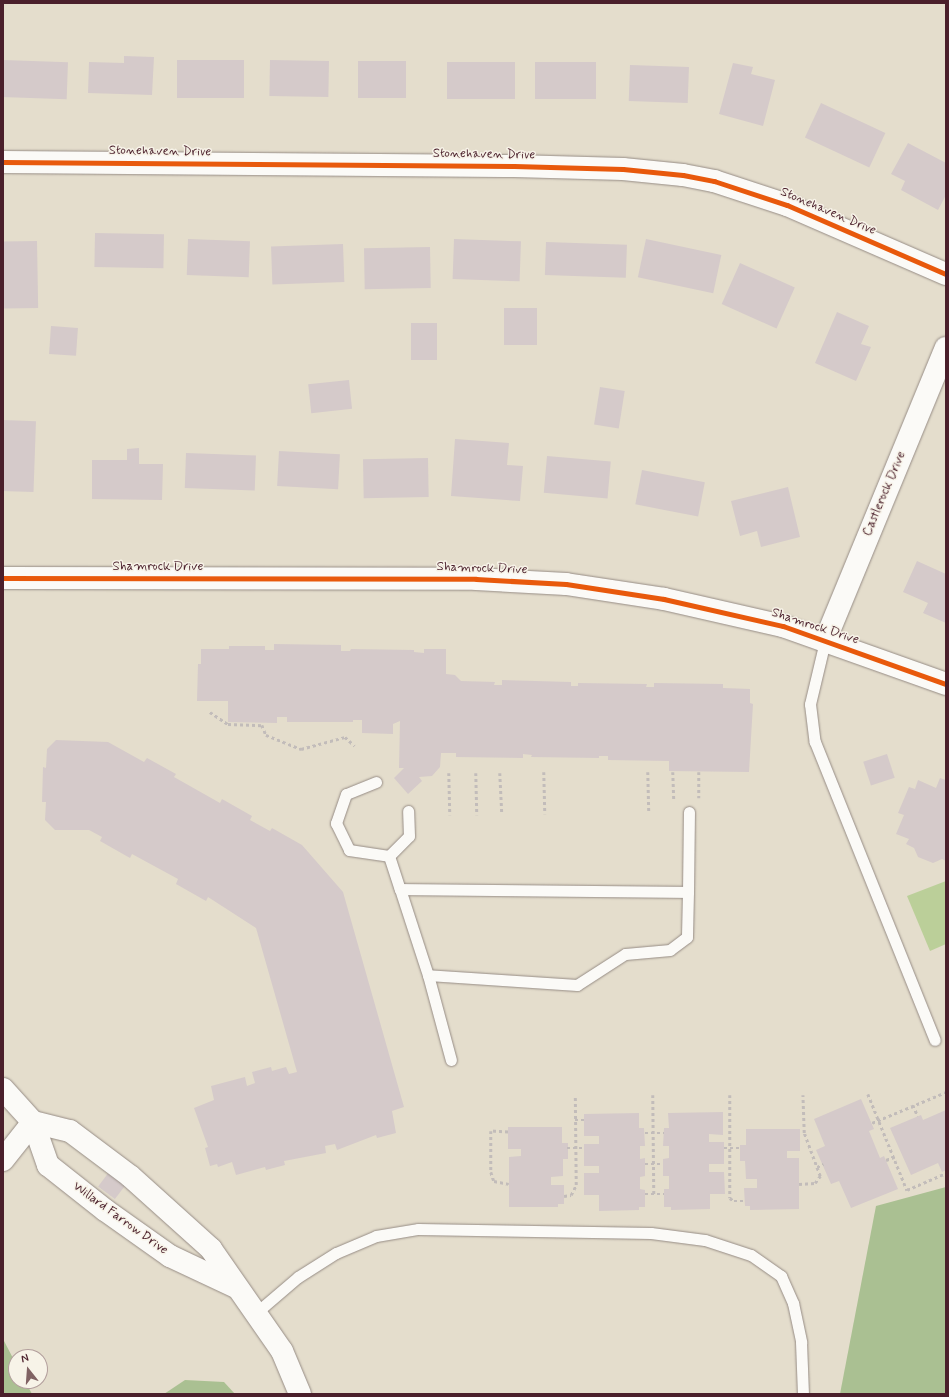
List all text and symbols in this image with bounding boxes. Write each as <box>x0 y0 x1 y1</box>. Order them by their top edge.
street label: Stonehaven Drive <box>109 143 211 161</box>
street label: Stonehaven Drive <box>433 146 535 164</box>
street label: Stonehaven Drive <box>778 185 878 239</box>
street label: Castlerock Drive <box>860 450 910 538</box>
street label: Shamrock Drive <box>113 559 203 575</box>
street label: Shamrock Drive <box>437 560 527 578</box>
street label: Shamrock Drive <box>770 606 860 648</box>
street label: Willard Farrow Drive <box>70 1180 170 1258</box>
north arrow <box>8 1349 48 1389</box>
text: N <box>19 1351 30 1366</box>

